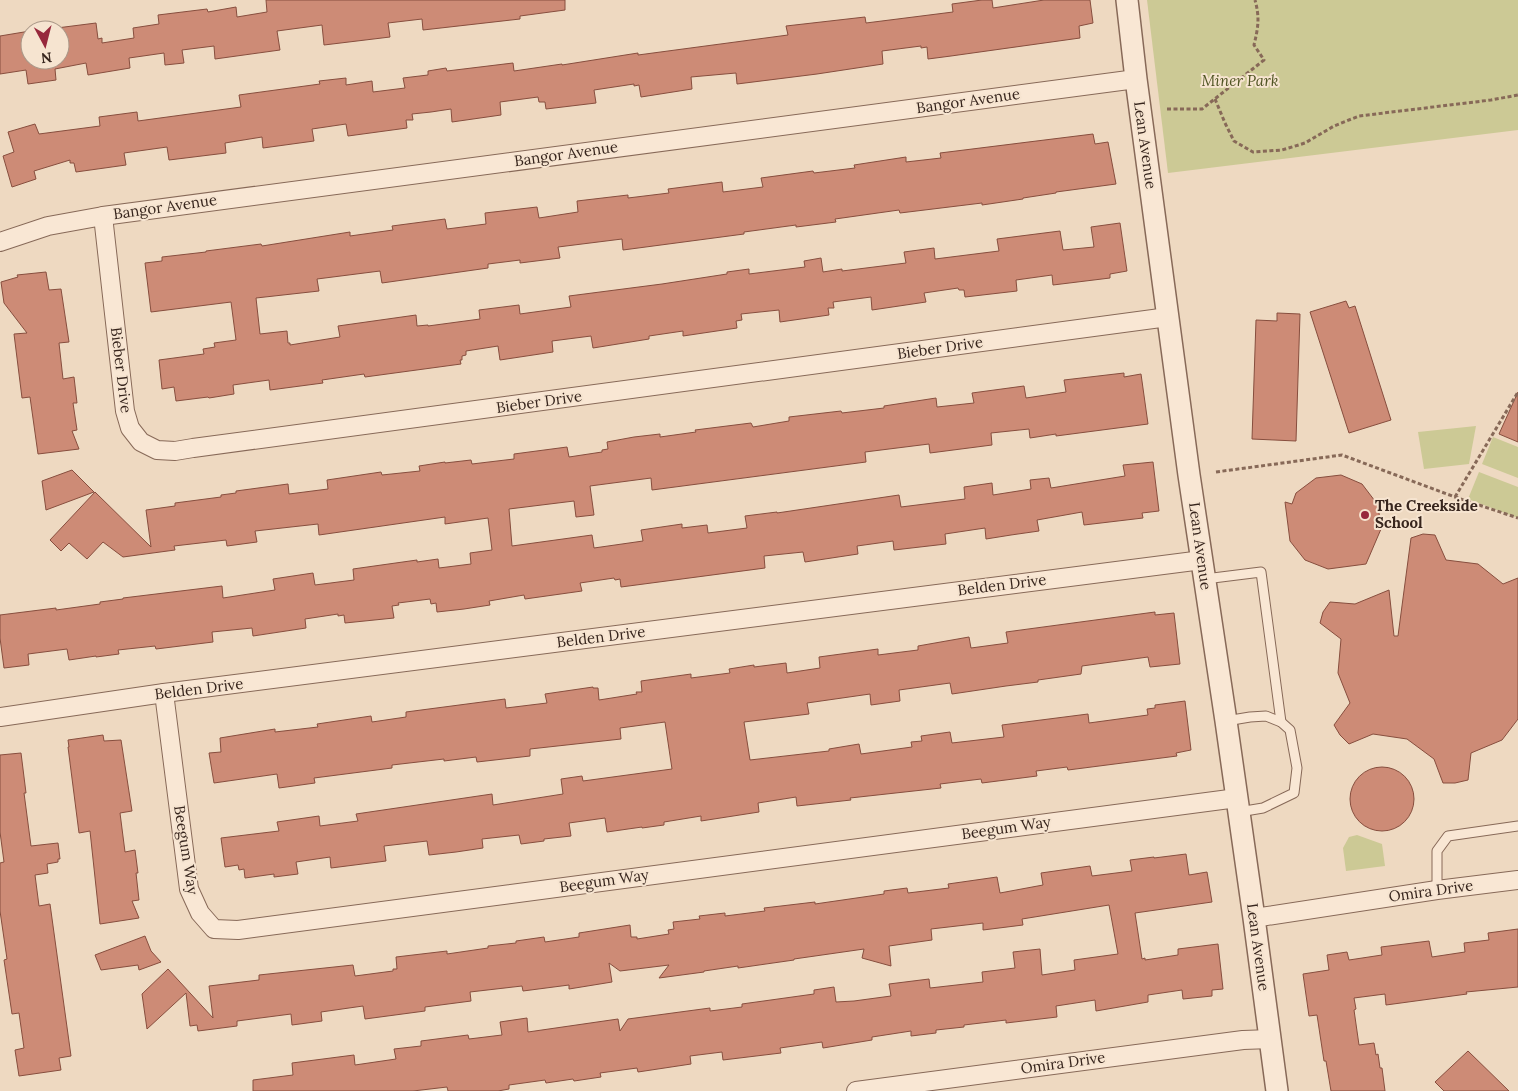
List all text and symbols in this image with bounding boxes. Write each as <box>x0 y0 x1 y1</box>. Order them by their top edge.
north arrow <box>20 20 70 70</box>
text: N <box>40 48 53 68</box>
park label: Miner Park <box>1201 71 1279 90</box>
street label: Bangor Avenue <box>915 84 1021 117</box>
street label: Lean Avenue <box>1130 100 1161 190</box>
street label: Bangor Avenue <box>513 137 619 170</box>
street label: Bangor Avenue <box>112 190 218 223</box>
street label: Bieber Drive <box>107 326 136 414</box>
street label: Bieber Drive <box>896 332 984 363</box>
street label: Bieber Drive <box>495 386 583 417</box>
place label: The Creekside School <box>1375 496 1478 532</box>
street label: Lean Avenue <box>1185 501 1216 591</box>
marker: The Creekside School <box>1359 509 1371 521</box>
street label: Belden Drive <box>957 570 1047 599</box>
street label: Belden Drive <box>556 622 646 651</box>
street label: Belden Drive <box>154 674 244 703</box>
street label: Beegum Way <box>170 804 203 896</box>
street label: Beegum Way <box>960 812 1052 843</box>
street label: Beegum Way <box>558 865 650 896</box>
street label: Omira Drive <box>1387 875 1474 906</box>
street label: Lean Avenue <box>1243 902 1274 992</box>
street label: Omira Drive <box>1019 1047 1106 1078</box>

